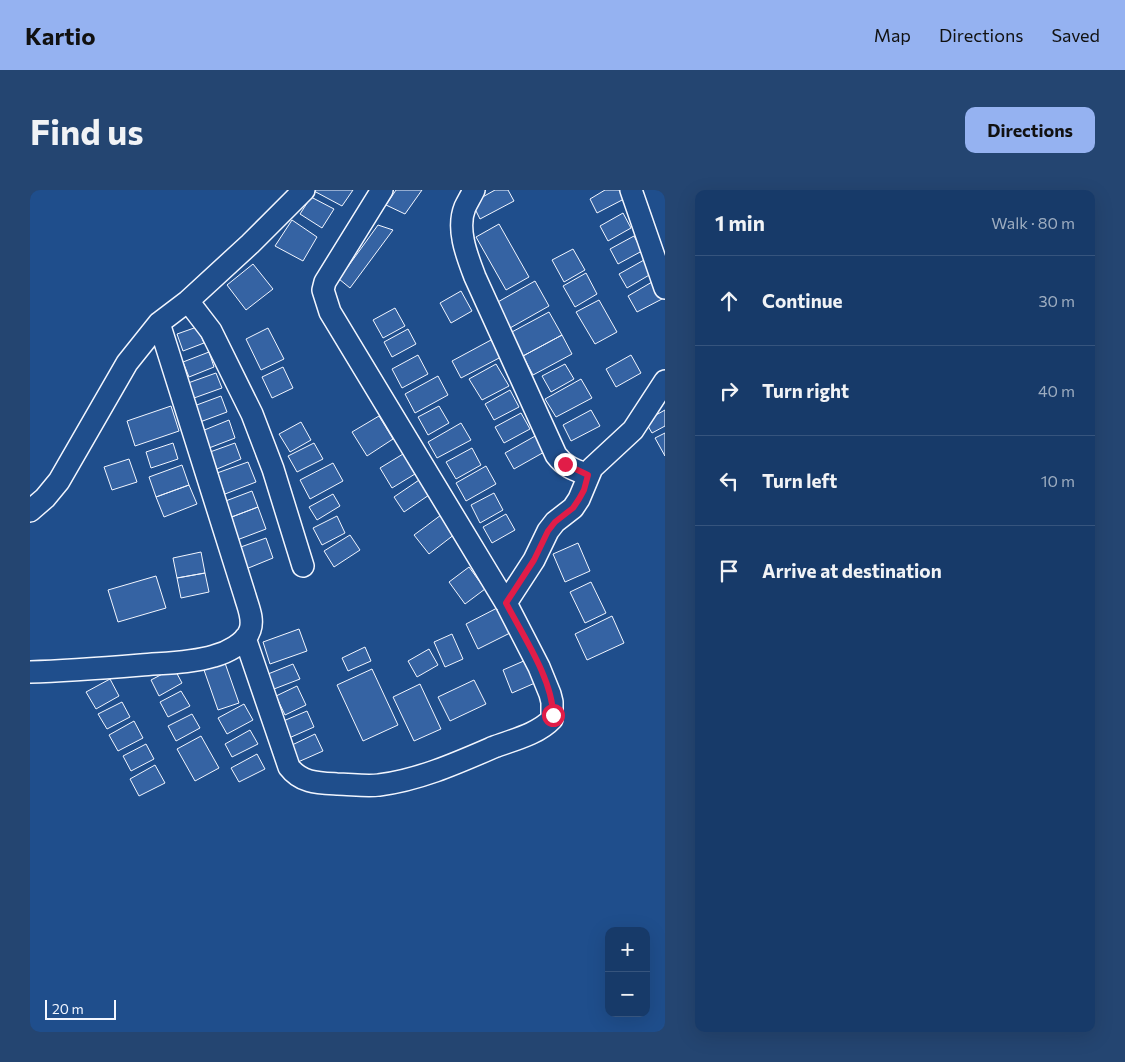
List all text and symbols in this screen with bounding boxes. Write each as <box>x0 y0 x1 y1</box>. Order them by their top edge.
text: Kartio <box>25 21 95 50</box>
text: Map <box>874 24 911 46</box>
text: Directions <box>939 24 1023 46</box>
text: Saved <box>1051 24 1100 46</box>
button: Directions <box>965 107 1095 153</box>
text: Find us <box>30 109 144 152</box>
text: 1 min <box>715 210 765 235</box>
text: Walk · 80 m <box>991 213 1075 232</box>
icon: ahead <box>715 287 743 315</box>
text: Continue <box>762 289 842 312</box>
text: 30 m <box>1038 291 1075 310</box>
icon: right <box>715 377 743 405</box>
text: Turn right <box>762 379 849 402</box>
text: 40 m <box>1038 381 1075 400</box>
route end <box>554 453 577 476</box>
icon: left <box>715 467 743 495</box>
text: Turn left <box>762 469 837 492</box>
text: 10 m <box>1041 471 1075 490</box>
icon: arrive <box>715 557 743 585</box>
text: Arrive at destination <box>762 559 942 582</box>
route start <box>542 704 565 727</box>
map controls <box>605 927 650 1017</box>
button: + <box>605 927 650 972</box>
button: − <box>605 972 650 1017</box>
scale bar <box>45 997 116 1020</box>
text: 20 m <box>52 1000 84 1017</box>

